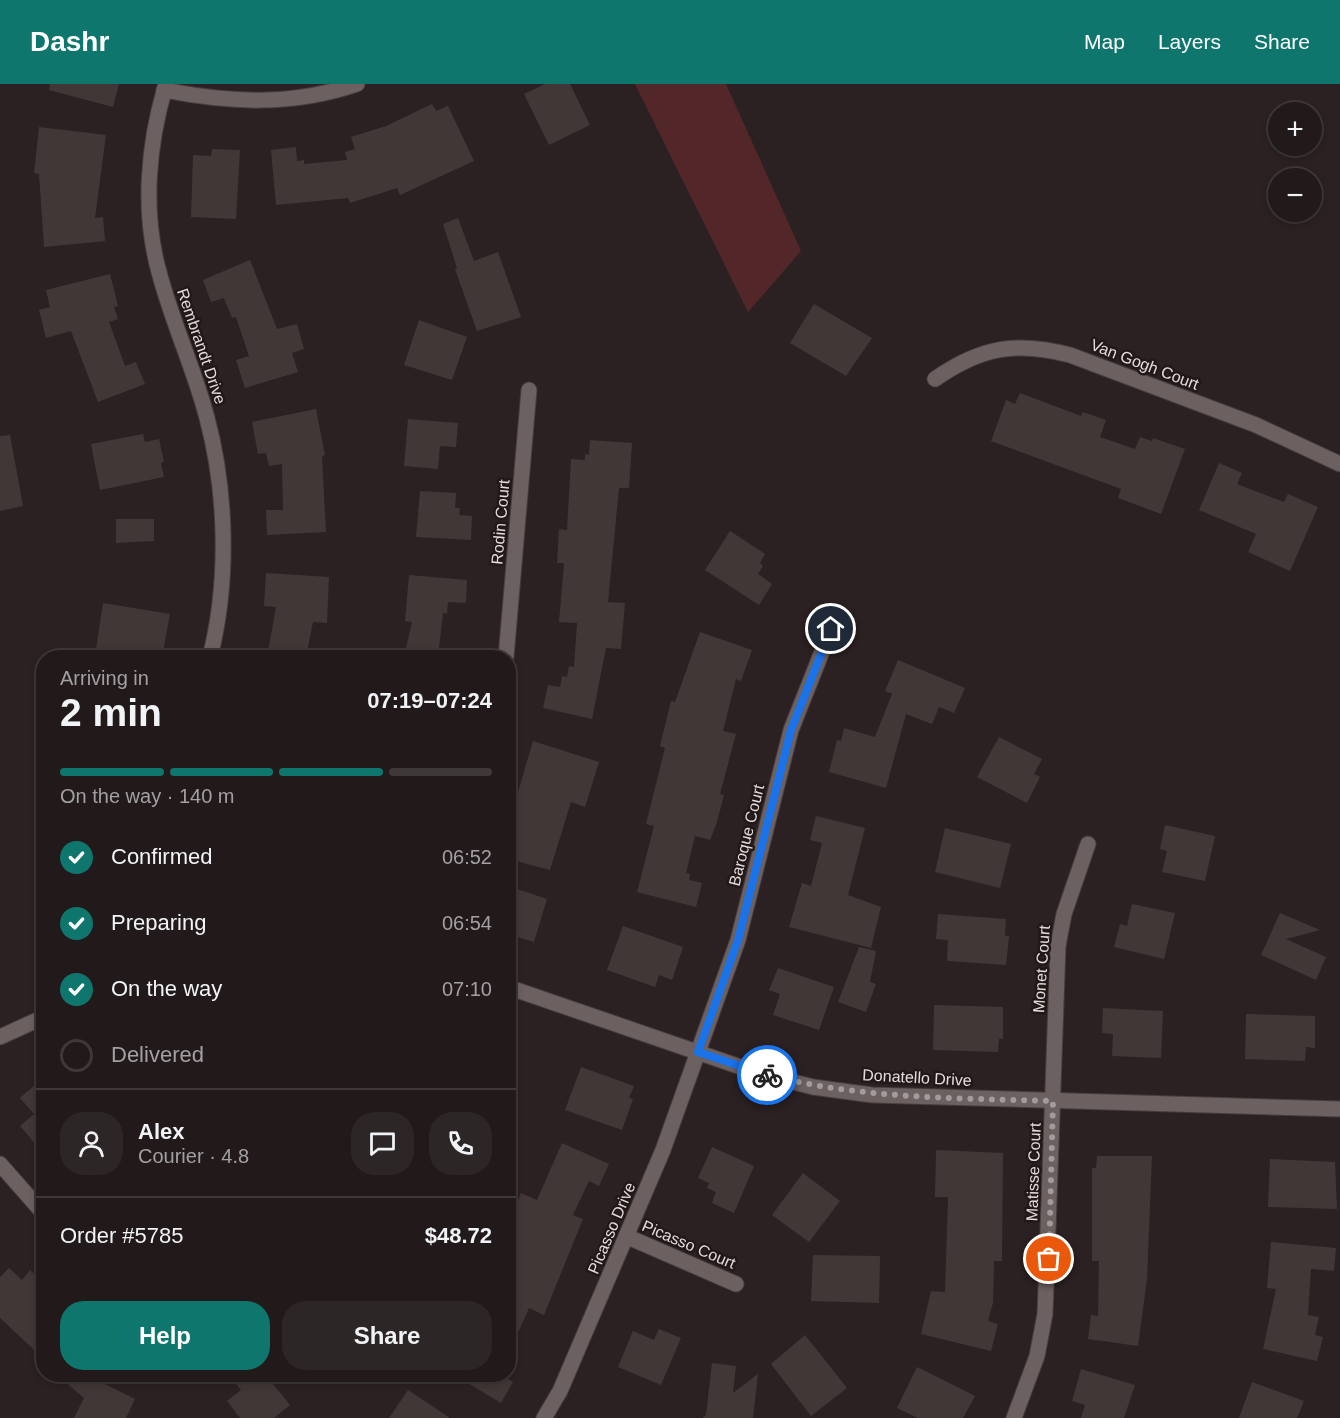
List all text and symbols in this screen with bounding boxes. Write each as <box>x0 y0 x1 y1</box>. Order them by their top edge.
text: Dashr <box>30 26 109 57</box>
text: Map <box>1084 30 1125 53</box>
text: Layers <box>1158 30 1221 53</box>
text: Share <box>1254 30 1310 53</box>
map controls <box>1268 102 1322 222</box>
button: + <box>1268 102 1322 156</box>
button: − <box>1268 168 1322 222</box>
street label: Rembrandt Drive <box>174 286 229 406</box>
street label: Van Gogh Court <box>1088 336 1202 393</box>
street label: Rodin Court <box>488 478 513 565</box>
pin <box>805 603 856 654</box>
icon: home <box>814 612 847 645</box>
text: Arriving in <box>60 667 149 689</box>
text: 07:19–07:24 <box>367 688 492 713</box>
text: 2 min <box>60 691 162 734</box>
street label: Baroque Court <box>726 782 767 888</box>
text: On the way · 140 m <box>60 785 235 807</box>
icon: check <box>60 841 93 874</box>
text: Confirmed <box>111 844 212 869</box>
text: 06:52 <box>442 846 492 868</box>
icon: check <box>60 907 93 940</box>
text: Preparing <box>111 910 206 935</box>
text: 06:54 <box>442 912 492 934</box>
street label: Monet Court <box>1030 924 1053 1014</box>
icon: check <box>60 973 93 1006</box>
text: On the way <box>111 976 222 1001</box>
text: 07:10 <box>442 978 492 1000</box>
text: Delivered <box>111 1042 204 1067</box>
courier <box>737 1045 797 1105</box>
icon: bike <box>751 1059 784 1092</box>
street label: Donatello Drive <box>862 1066 972 1089</box>
button: person <box>60 1112 123 1175</box>
button: chat <box>351 1112 414 1175</box>
button: phone <box>429 1112 492 1175</box>
text: Alex <box>138 1119 184 1144</box>
street label: Matisse Court <box>1023 1122 1044 1222</box>
text: Courier · 4.8 <box>138 1145 249 1167</box>
street label: Picasso Drive <box>585 1180 638 1277</box>
street label: Picasso Court <box>640 1217 738 1272</box>
text: Order #5785 <box>60 1223 184 1248</box>
text: $48.72 <box>425 1223 492 1248</box>
pin <box>1023 1233 1074 1284</box>
icon: bag <box>1032 1242 1065 1275</box>
button: Help <box>60 1301 270 1370</box>
button: Share <box>282 1301 492 1370</box>

